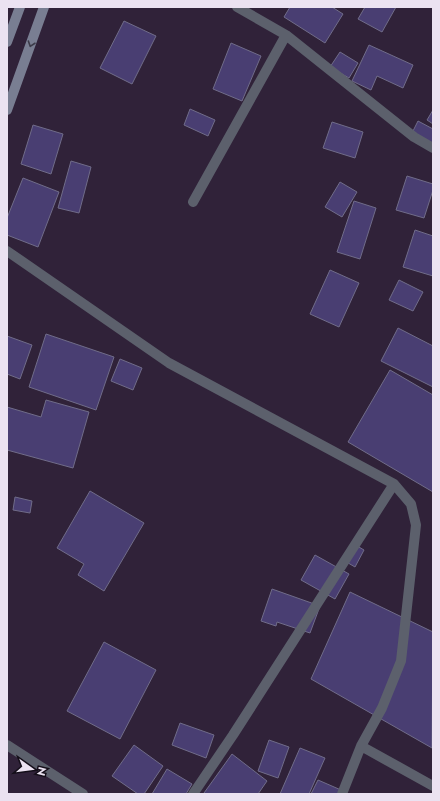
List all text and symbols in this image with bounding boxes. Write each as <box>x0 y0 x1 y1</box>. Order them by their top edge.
one-way arrow <box>28 40 36 47</box>
north arrow <box>12 749 52 789</box>
text: N <box>33 765 51 778</box>

